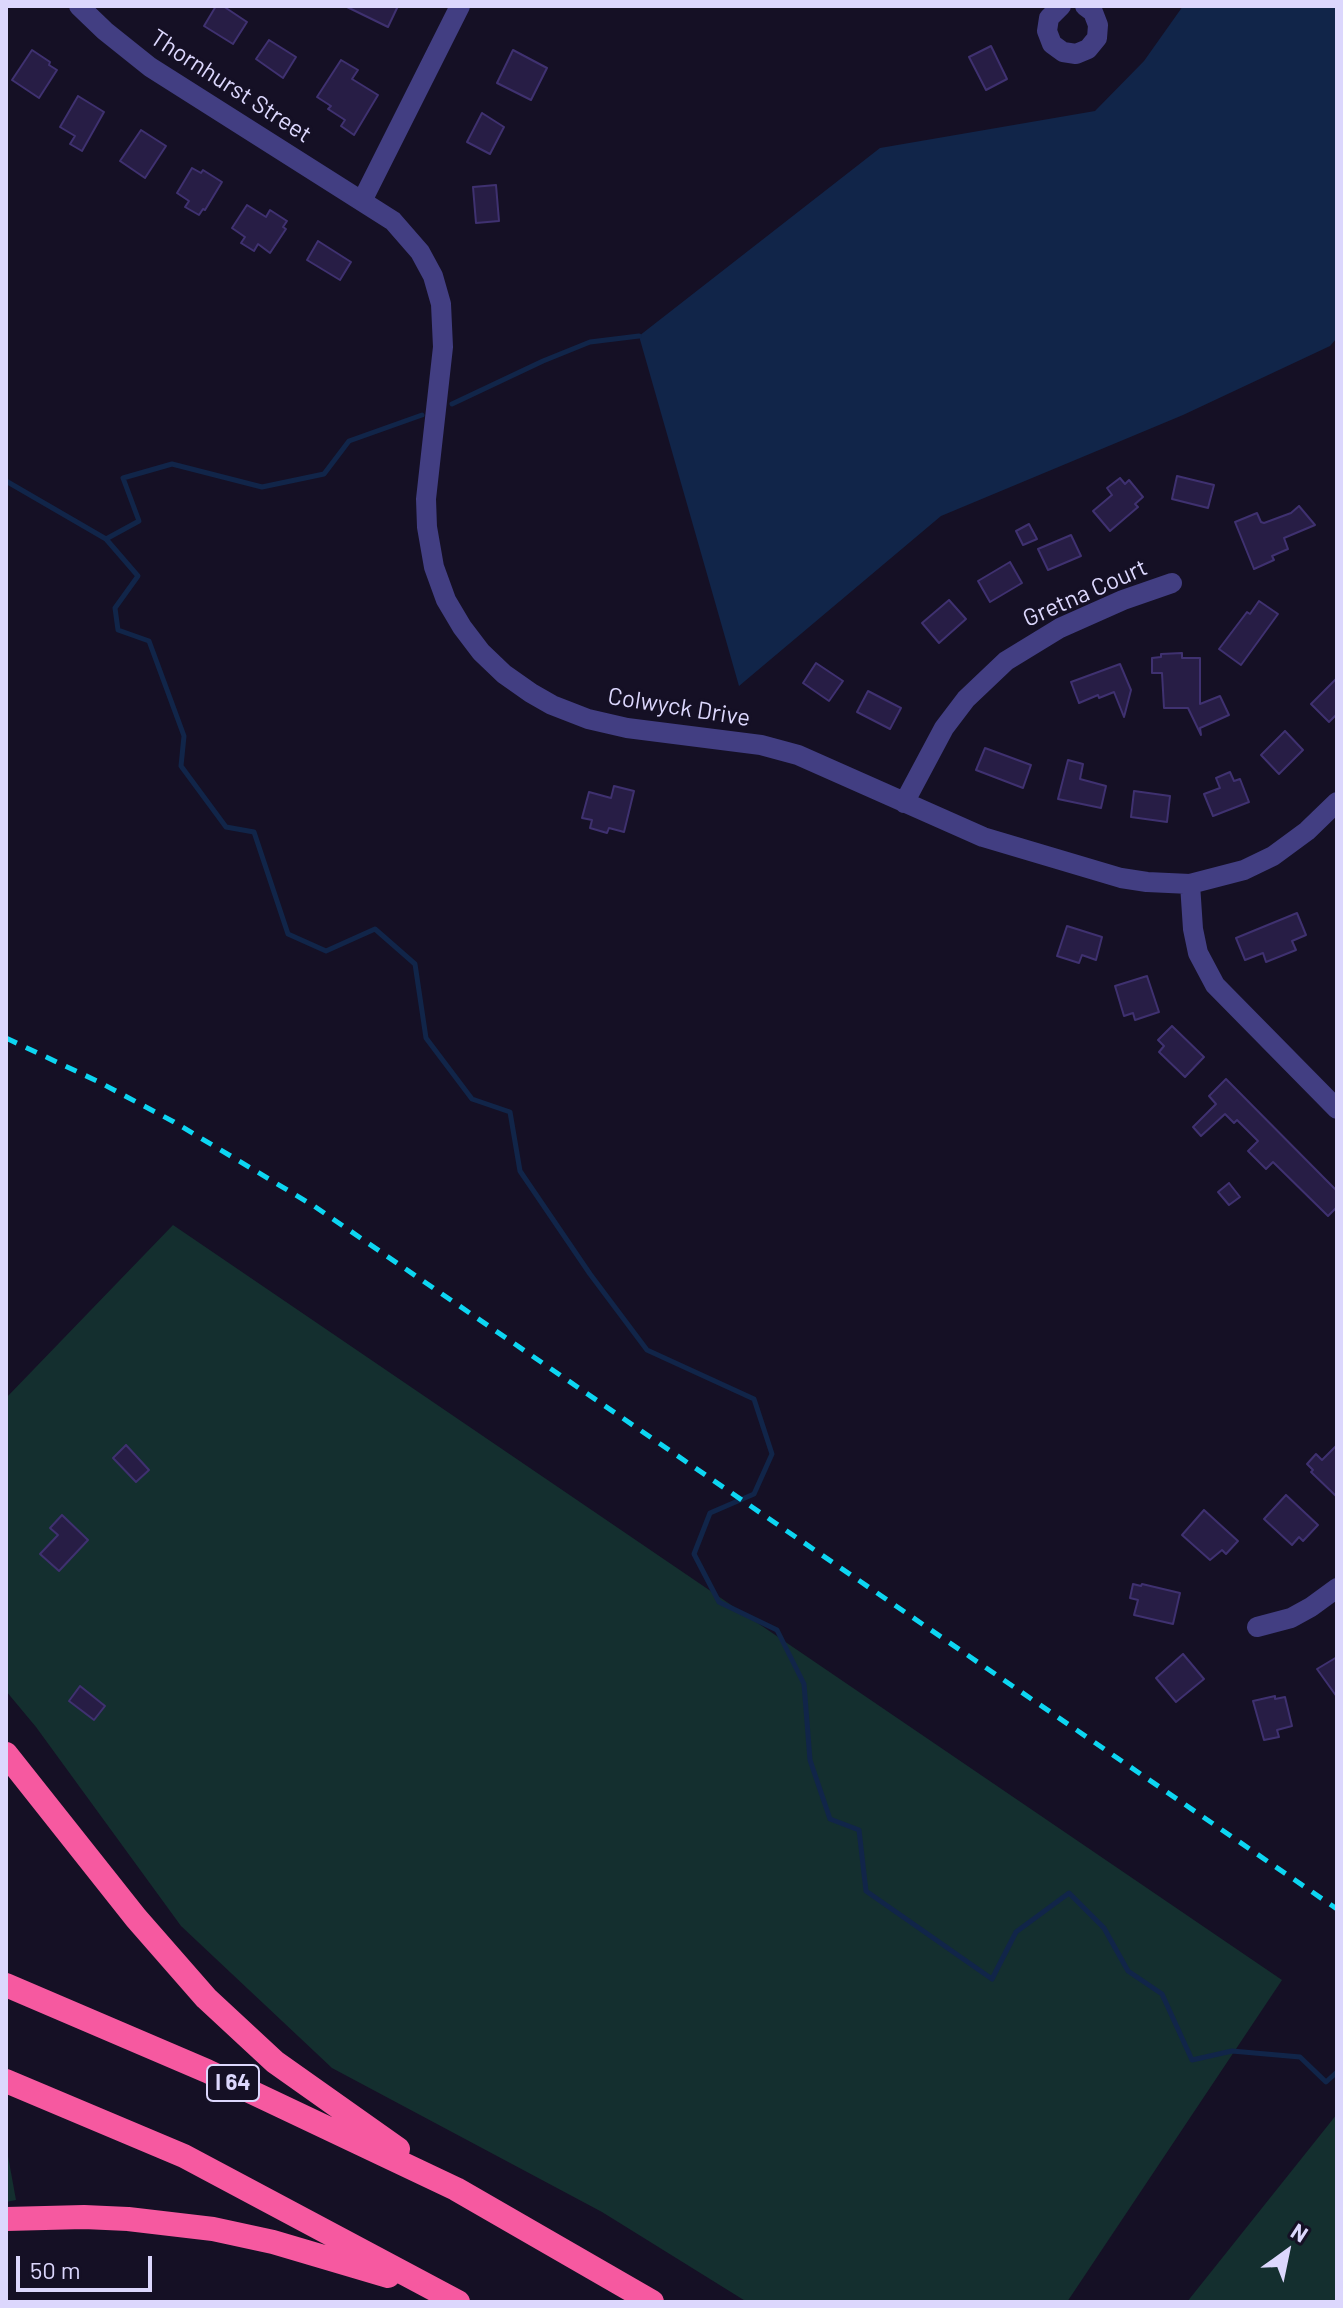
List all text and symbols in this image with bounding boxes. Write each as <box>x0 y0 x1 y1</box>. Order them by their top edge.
street label: Thornhurst Street <box>145 23 317 149</box>
street label: Gretna Court <box>1018 553 1152 633</box>
street label: Colwyck Drive <box>606 682 752 732</box>
road number: I 64 <box>207 2065 259 2101</box>
north arrow <box>1247 2212 1327 2292</box>
text: N <box>1287 2217 1313 2247</box>
scale bar <box>20 2240 156 2290</box>
text: 50 m <box>30 2255 81 2284</box>

